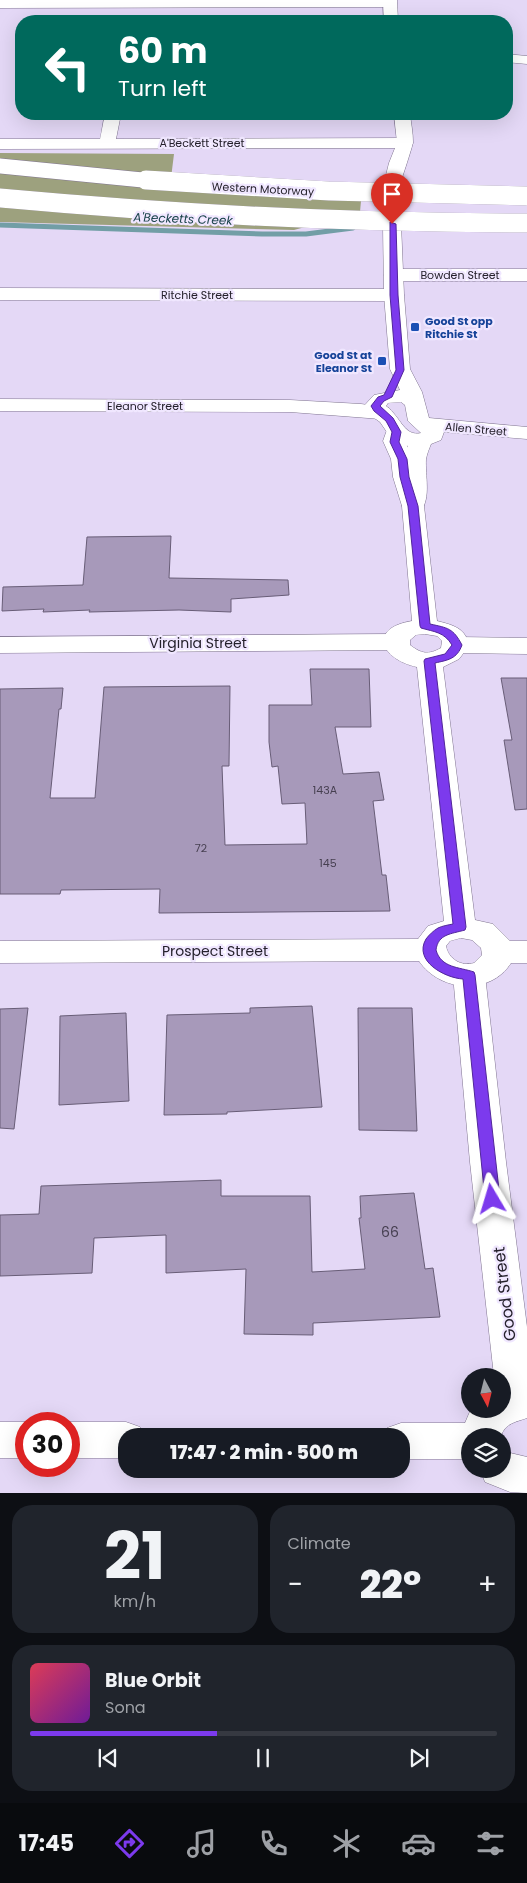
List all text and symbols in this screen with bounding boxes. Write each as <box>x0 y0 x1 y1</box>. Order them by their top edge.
text: 60 m <box>118 26 208 75</box>
icon: left <box>35 35 100 100</box>
text: Turn left <box>118 73 206 104</box>
street label: A'Beckett Street <box>159 135 245 151</box>
pin <box>371 173 413 224</box>
street label: Western Motorway <box>211 178 315 200</box>
icon: arrive <box>378 180 406 208</box>
water label: A'Becketts Creek <box>132 208 234 229</box>
street label: Bowden Street <box>420 267 500 283</box>
street label: Ritchie Street <box>161 287 233 303</box>
place label: Good St opp Ritchie St <box>425 313 493 342</box>
marker: Good St opp Ritchie St <box>409 321 421 333</box>
place label: Good St at Eleanor St <box>314 347 373 376</box>
marker: Good St at Eleanor St <box>376 355 388 367</box>
street label: Eleanor Street <box>107 398 183 414</box>
street label: Allen Street <box>444 418 508 440</box>
street label: Virginia Street <box>149 633 247 653</box>
house number: 143A <box>313 782 338 798</box>
house number: 72 <box>195 840 207 856</box>
house number: 145 <box>319 855 337 871</box>
street label: Prospect Street <box>162 941 268 961</box>
position arrow <box>465 1172 517 1224</box>
house number: 66 <box>381 1222 399 1242</box>
street label: Good Street <box>487 1245 522 1342</box>
north arrow <box>461 1368 511 1418</box>
map controls <box>461 1368 511 1478</box>
speed limit sign: 30 <box>15 1412 80 1477</box>
button: layers <box>461 1428 511 1478</box>
text: 17:47 · 2 min · 500 m <box>170 1439 358 1466</box>
text: 21 <box>104 1511 166 1602</box>
text: Climate <box>288 1532 351 1555</box>
text: 22° <box>360 1558 421 1611</box>
text: − <box>288 1565 303 1604</box>
text: + <box>478 1565 497 1604</box>
text: km/h <box>113 1590 156 1613</box>
text: Blue Orbit <box>105 1667 201 1694</box>
text: Sona <box>105 1696 146 1719</box>
icon: previous <box>94 1744 122 1772</box>
icon: pause <box>249 1744 277 1772</box>
icon: next <box>405 1744 433 1772</box>
icon: directions <box>112 1826 147 1861</box>
icon: music <box>184 1826 219 1861</box>
icon: phone <box>256 1826 291 1861</box>
icon: climate <box>329 1826 364 1861</box>
icon: car <box>401 1826 436 1861</box>
icon: filters <box>473 1826 508 1861</box>
text: 17:45 <box>19 1828 74 1859</box>

